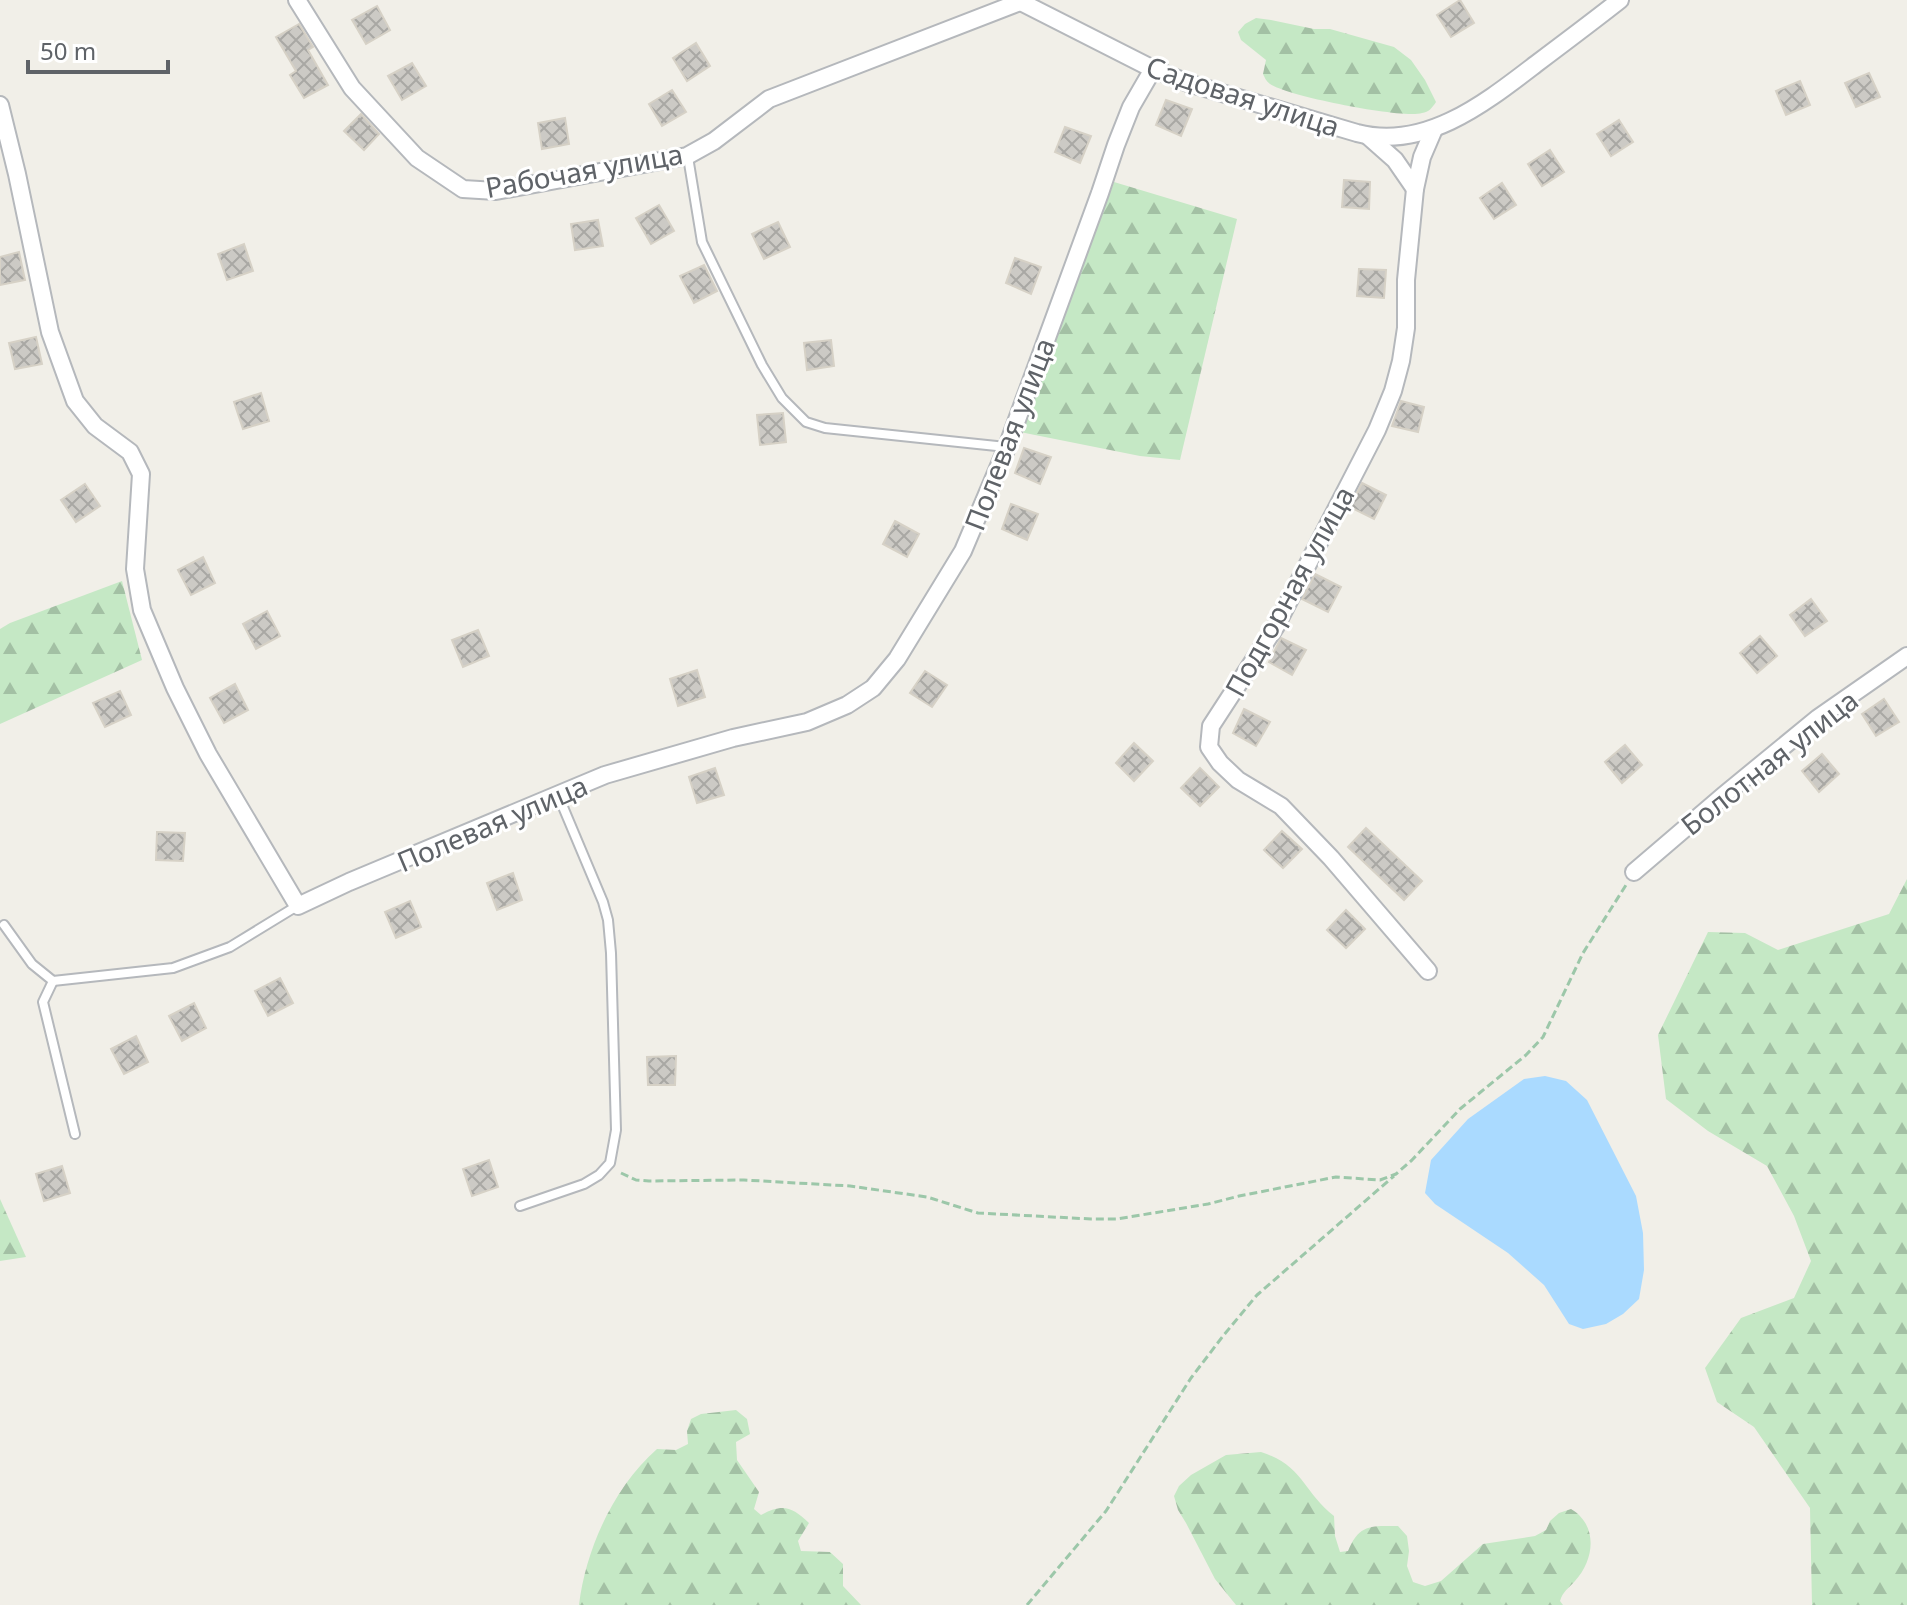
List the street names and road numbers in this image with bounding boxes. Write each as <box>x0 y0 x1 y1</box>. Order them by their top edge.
street label: Садовая улица <box>1141 47 1345 145</box>
street label: Рабочая улица <box>482 134 686 206</box>
street label: Полевая улица <box>955 332 1063 536</box>
street label: Подгорная улица <box>1215 479 1363 703</box>
street label: Болотная улица <box>1673 681 1865 843</box>
street label: Полевая улица <box>391 766 593 880</box>

